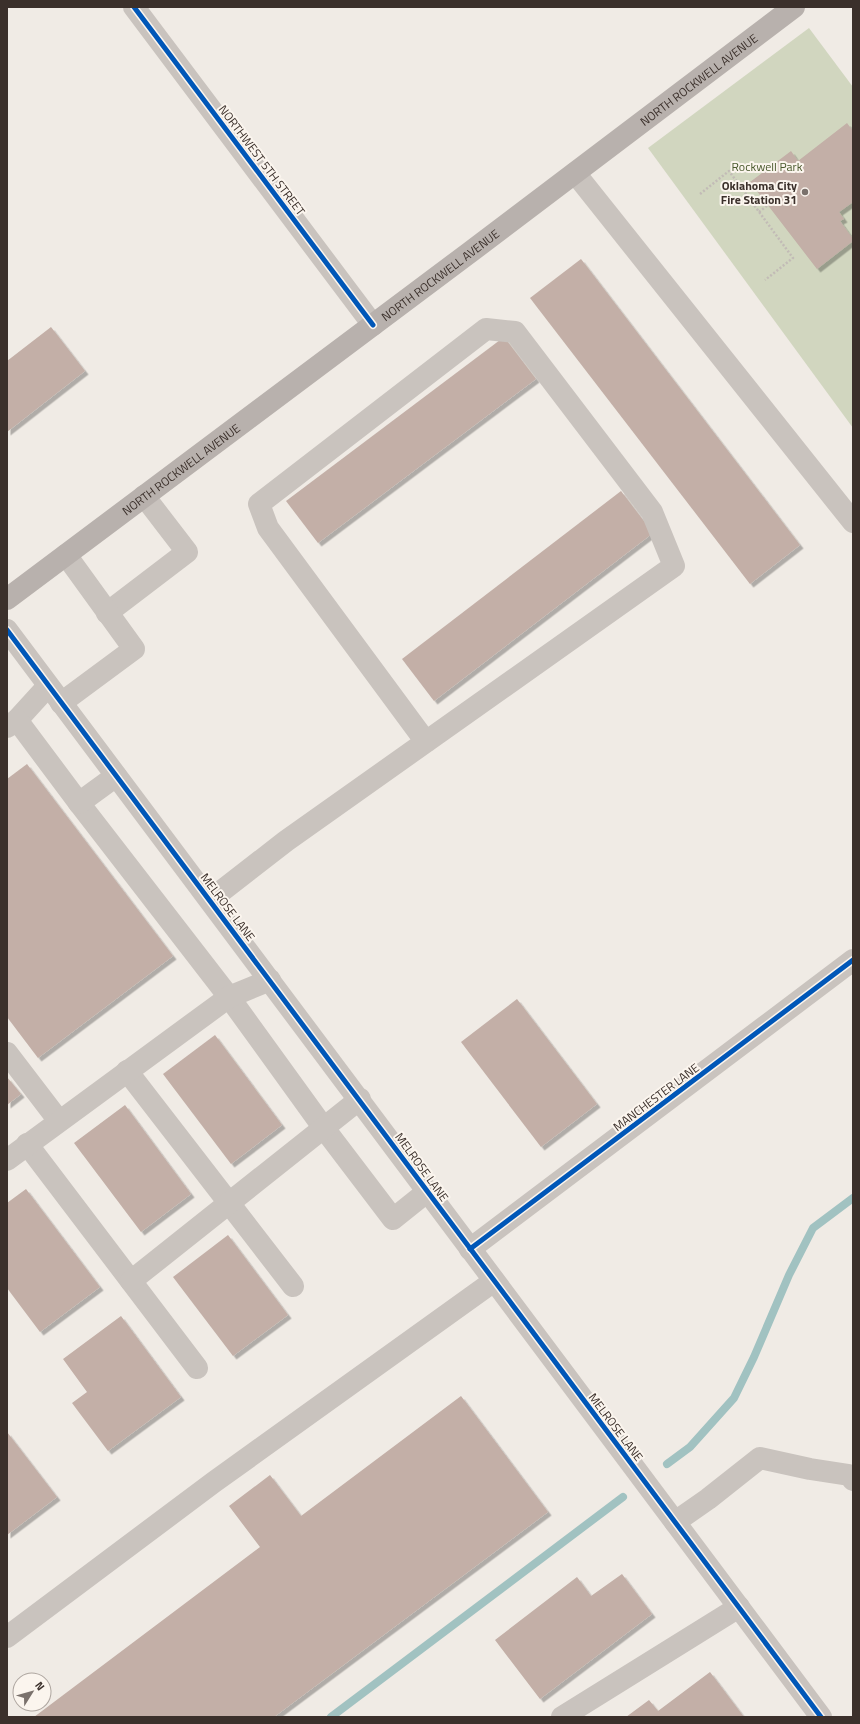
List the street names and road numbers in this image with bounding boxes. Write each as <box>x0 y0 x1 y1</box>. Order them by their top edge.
street label: NORTH ROCKWELL AVENUE <box>636 28 762 130</box>
street label: NORTHWEST 5TH STREET <box>214 101 310 220</box>
street label: NORTH ROCKWELL AVENUE <box>377 224 503 325</box>
street label: NORTH ROCKWELL AVENUE <box>118 418 244 520</box>
street label: MELROSE LANE <box>196 869 260 945</box>
street label: MANCHESTER LANE <box>609 1058 703 1136</box>
street label: MELROSE LANE <box>390 1129 454 1206</box>
street label: MELROSE LANE <box>584 1389 648 1465</box>

